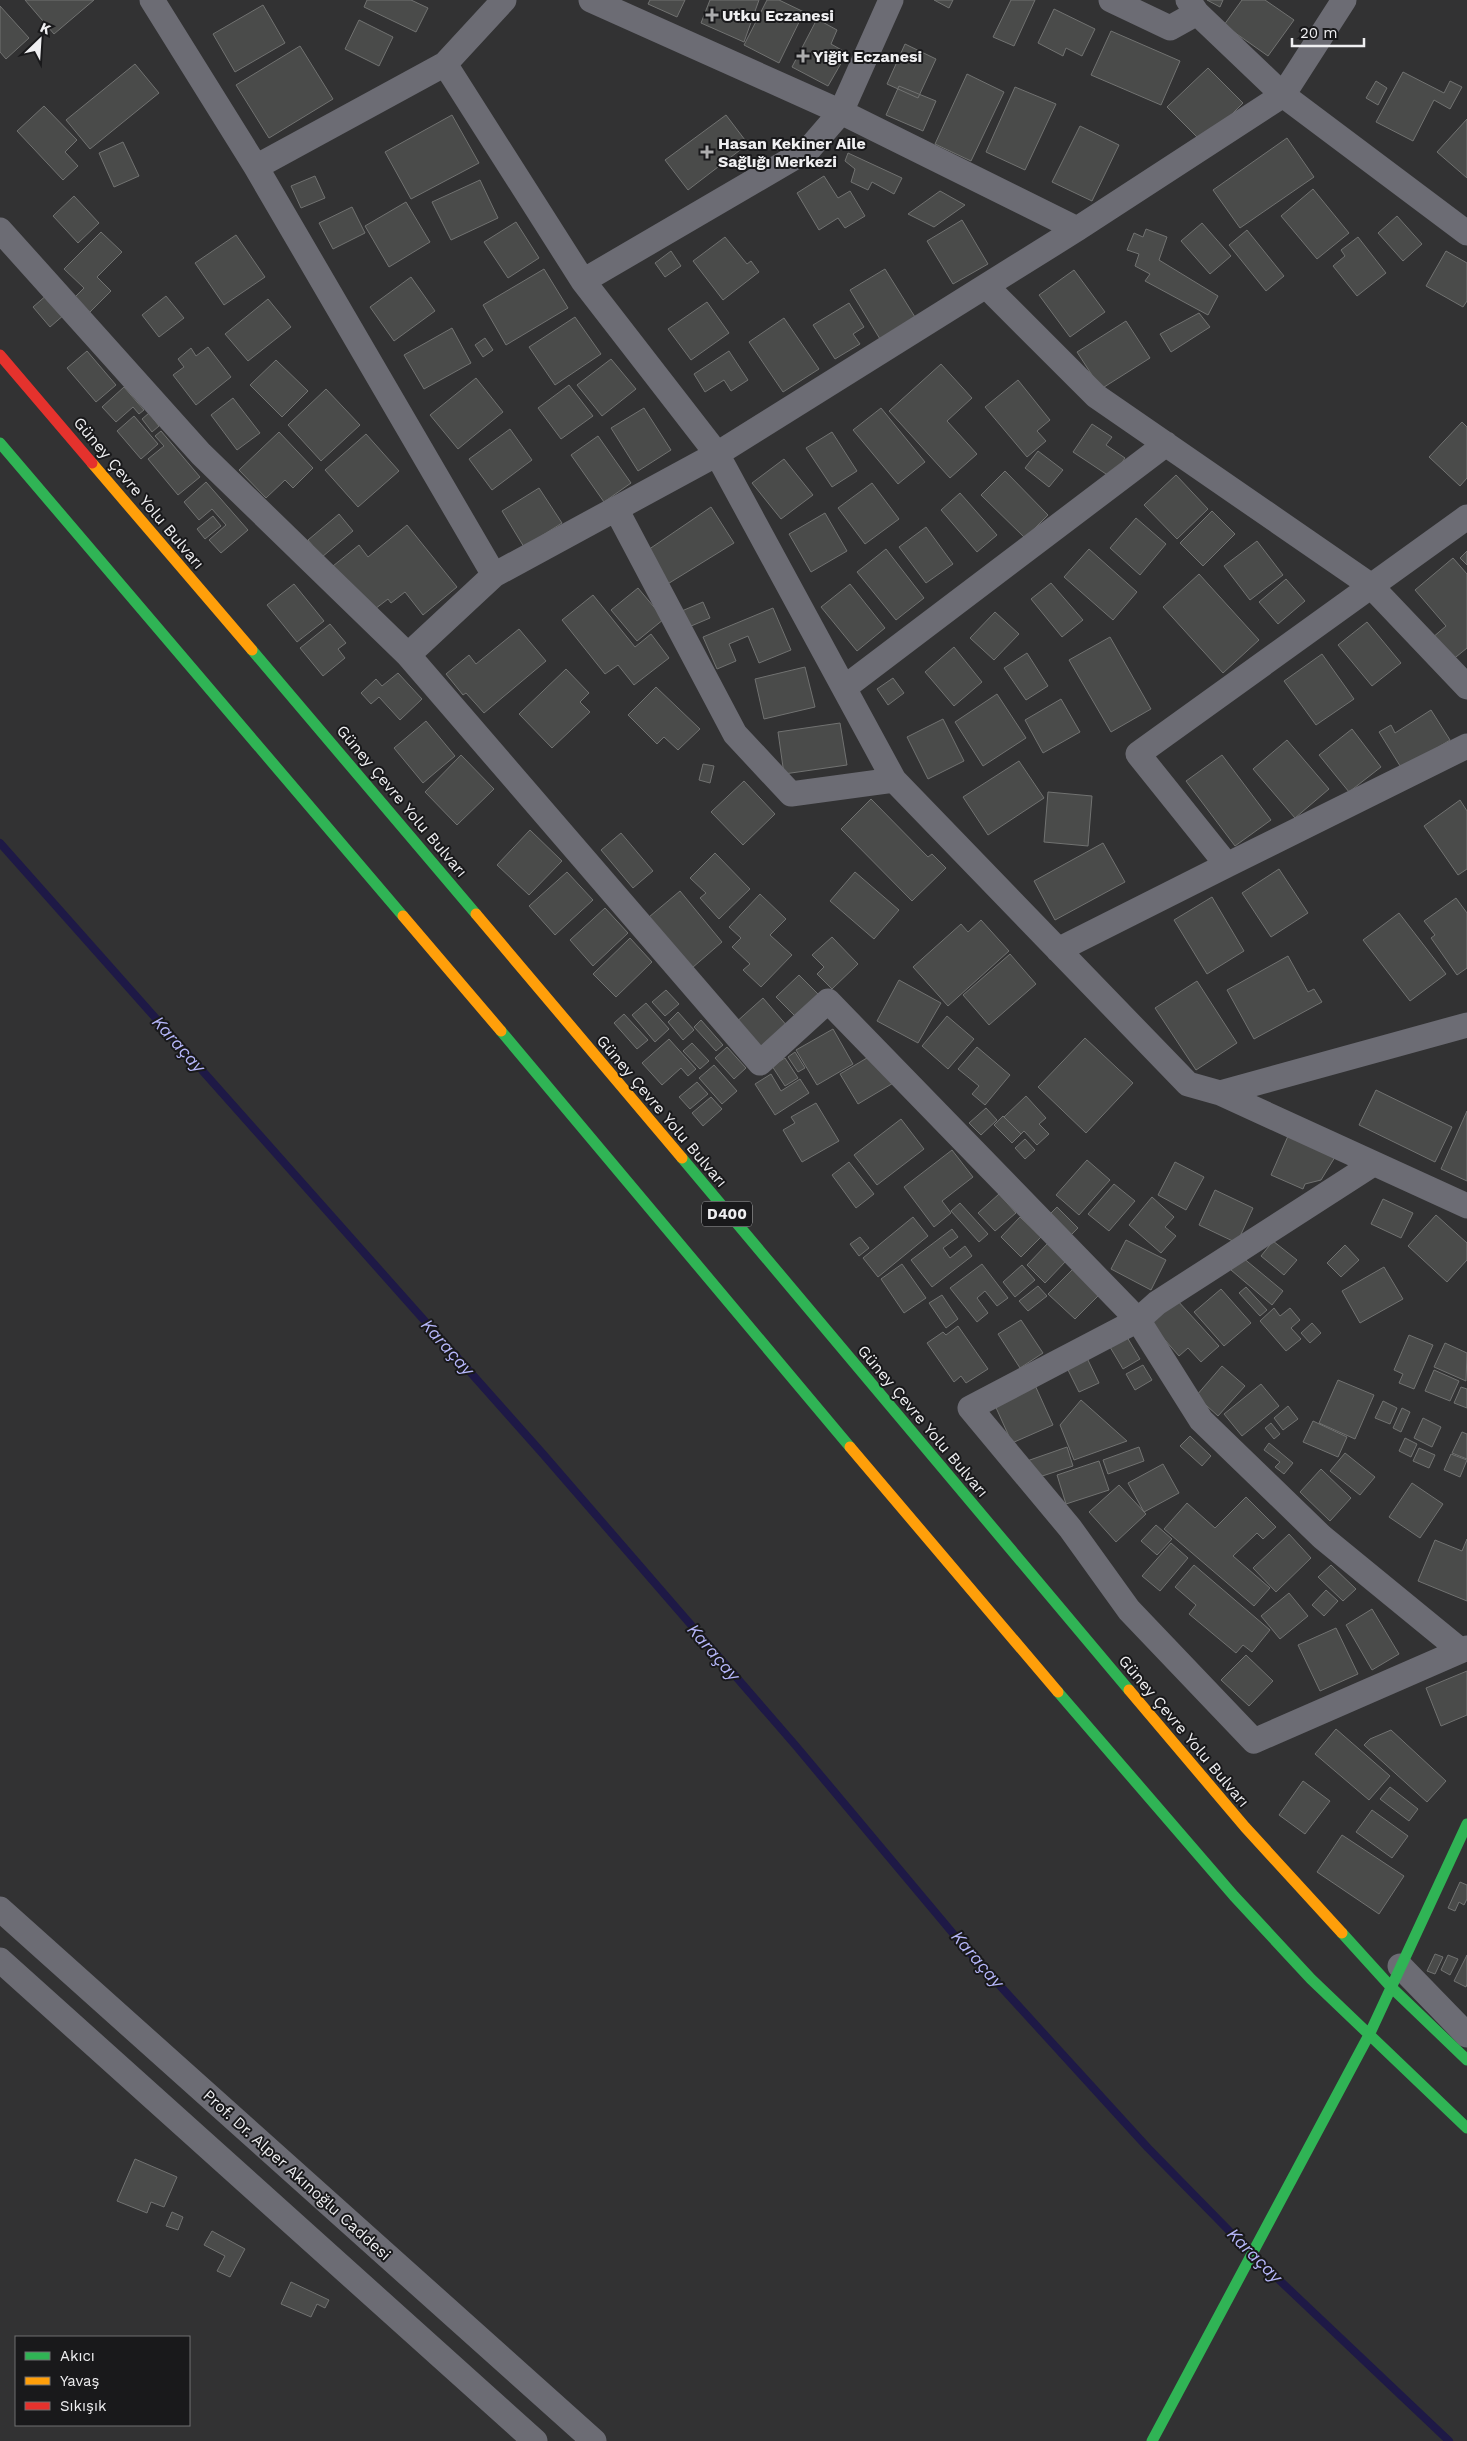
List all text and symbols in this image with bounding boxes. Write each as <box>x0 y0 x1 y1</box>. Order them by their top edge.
place label: Utku Eczanesi <box>722 6 834 25</box>
marker: Utku Eczanesi <box>706 9 718 21</box>
north arrow <box>15 15 65 65</box>
scale bar <box>1292 15 1364 47</box>
text: K <box>38 19 54 38</box>
text: 20 m <box>1300 24 1338 42</box>
place label: Yiğit Eczanesi <box>813 47 922 66</box>
marker: Yiğit Eczanesi <box>797 50 809 62</box>
place label: Hasan Kekiner Aile Sağlığı Merkezi <box>718 134 866 171</box>
marker: Hasan Kekiner Aile Sağlığı Merkezi <box>700 145 714 159</box>
street label: Güney Çevre Yolu Bulvarı <box>70 413 208 573</box>
street label: Güney Çevre Yolu Bulvarı <box>333 721 471 881</box>
water label: Karaçay <box>148 1011 211 1078</box>
street label: Güney Çevre Yolu Bulvarı <box>593 1031 731 1191</box>
road number: D400 <box>702 1202 752 1226</box>
water label: Karaçay <box>417 1314 480 1381</box>
street label: Güney Çevre Yolu Bulvarı <box>854 1341 992 1501</box>
water label: Karaçay <box>683 1619 746 1687</box>
street label: Güney Çevre Yolu Bulvarı <box>1115 1651 1253 1811</box>
water label: Karaçay <box>947 1926 1010 1994</box>
street label: Prof. Dr. Alper Akınoğlu Caddesi <box>199 2086 395 2264</box>
water label: Karaçay <box>1223 2223 1288 2288</box>
legend <box>15 2336 190 2426</box>
text: Akıcı <box>60 2347 95 2365</box>
text: Yavaş <box>60 2372 100 2390</box>
text: Sıkışık <box>60 2397 107 2415</box>

